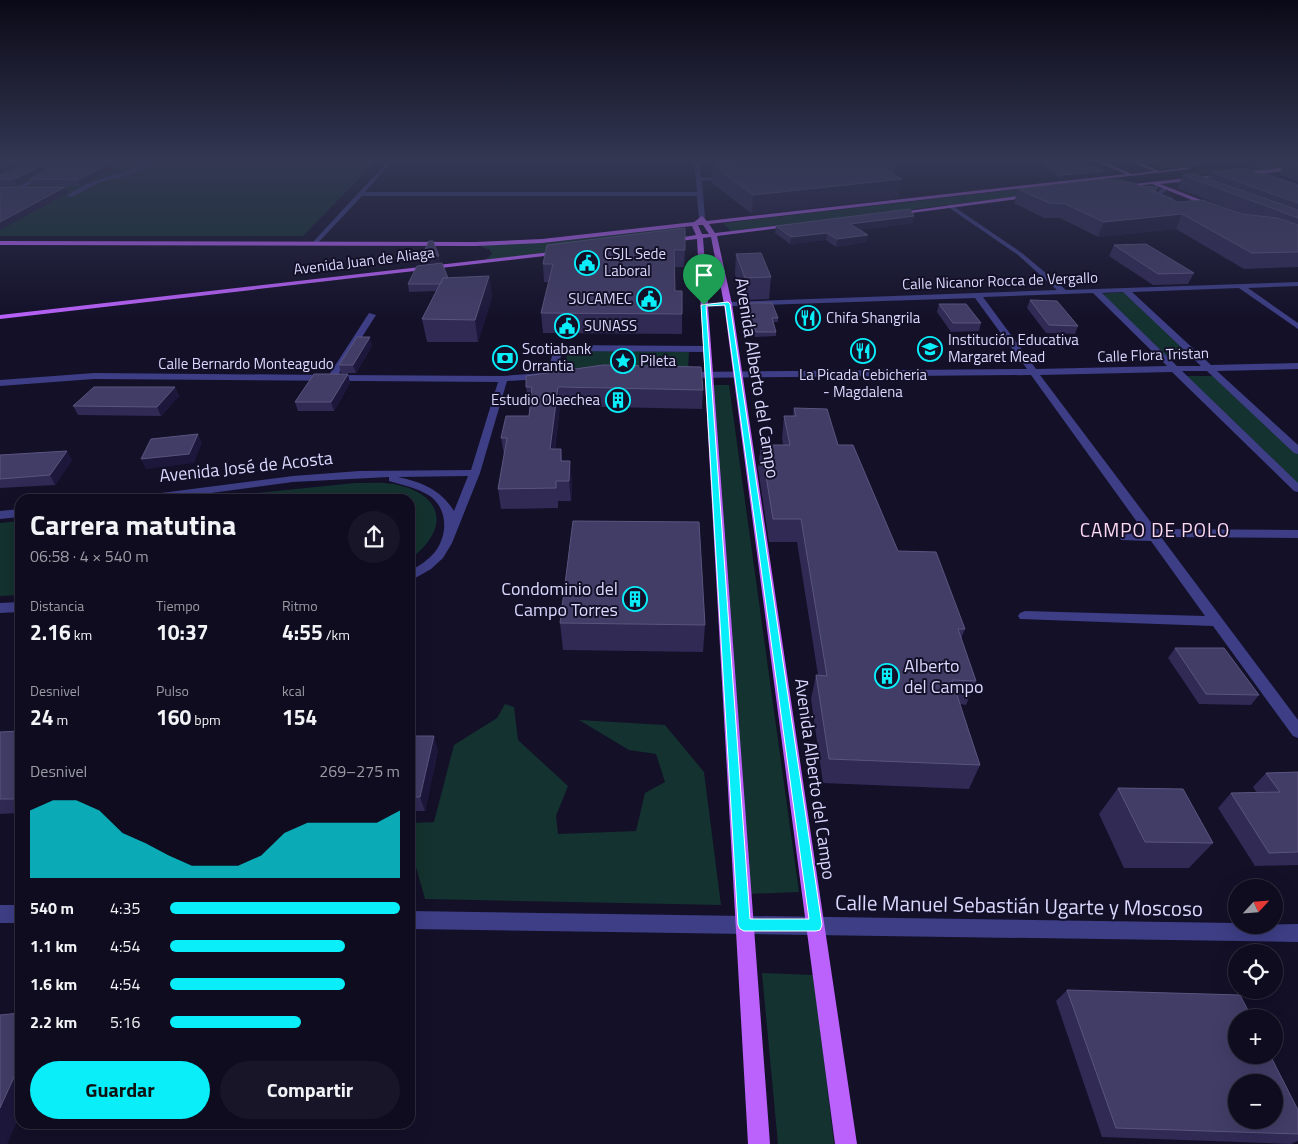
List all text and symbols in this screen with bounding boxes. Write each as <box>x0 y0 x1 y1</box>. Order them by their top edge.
street label: Avenida Juan de Aliaga <box>292 240 436 281</box>
place label: CSJL Sede Laboral <box>604 242 666 282</box>
public building icon: CSJL Sede Laboral <box>574 250 600 276</box>
pin <box>683 254 725 305</box>
icon: arrive <box>690 261 718 289</box>
street label: Calle Nicanor Rocca de Vergallo <box>902 266 1098 295</box>
street label: Avenida Alberto del Campo <box>728 275 787 480</box>
public building icon: SUCAMEC <box>636 286 662 312</box>
place label: SUCAMEC <box>568 287 632 310</box>
restaurant icon: Chifa Shangrila <box>795 305 821 331</box>
place label: Chifa Shangrila <box>826 306 921 329</box>
public building icon: SUNASS <box>554 313 580 339</box>
place label: SUNASS <box>584 314 637 337</box>
place label: Institución Educativa Margaret Mead <box>948 328 1079 368</box>
school or university icon: Institución Educativa Margaret Mead <box>917 336 943 362</box>
place label: Scotiabank Orrantia <box>522 337 591 377</box>
restaurant icon: La Picada Cebicheria - Magdalena <box>850 338 876 364</box>
street label: Calle Flora Tristan <box>1097 341 1209 368</box>
bank icon: Scotiabank Orrantia <box>492 345 518 371</box>
place icon: Pileta <box>610 348 636 374</box>
place label: Pileta <box>640 349 676 372</box>
street label: Calle Bernardo Monteagudo <box>158 352 334 375</box>
place label: La Picada Cebicheria - Magdalena <box>799 363 927 403</box>
building icon: Estudio Olaechea <box>605 387 631 413</box>
place label: Estudio Olaechea <box>491 388 600 411</box>
street label: Avenida José de Acosta <box>158 444 334 489</box>
text: Carrera matutina <box>30 503 236 546</box>
button: share <box>348 511 400 563</box>
district label: CAMPO DE POLO <box>1080 515 1230 544</box>
text: 06:58 · 4 × 540 m <box>30 544 149 568</box>
place label: Condominio del Campo Torres <box>501 575 618 623</box>
building icon: Condominio del Campo Torres <box>622 586 648 612</box>
text: Distancia <box>30 595 84 616</box>
text: Tiempo <box>156 595 200 616</box>
text: Ritmo <box>282 595 318 616</box>
text: 2.16 <box>30 616 71 648</box>
text: 10:37 <box>156 616 208 648</box>
text: 4:55 <box>282 616 323 648</box>
text: km <box>71 624 92 645</box>
text: /km <box>323 624 350 645</box>
place label: Alberto del Campo <box>904 652 984 700</box>
building icon: Alberto del Campo <box>874 663 900 689</box>
street label: Avenida Alberto del Campo <box>788 676 843 881</box>
text: Desnivel <box>30 680 80 701</box>
text: Pulso <box>156 680 189 701</box>
text: kcal <box>282 680 305 701</box>
text: 24 <box>30 701 54 733</box>
text: 160 <box>156 701 191 733</box>
text: 154 <box>282 701 317 733</box>
text: m <box>54 709 68 730</box>
text: bpm <box>191 709 221 730</box>
text: Desnivel <box>30 759 87 783</box>
text: 269–275 m <box>319 759 400 783</box>
north arrow <box>1228 879 1282 934</box>
map controls <box>1228 879 1283 1129</box>
street label: Calle Manuel Sebastián Ugarte y Moscoso <box>835 886 1203 924</box>
text: 540 m <box>30 896 74 920</box>
text: 4:35 <box>110 896 140 920</box>
text: 1.1 km <box>30 934 77 958</box>
text: 4:54 <box>110 934 140 958</box>
button: locate <box>1228 944 1283 999</box>
text: 1.6 km <box>30 972 77 996</box>
text: 4:54 <box>110 972 140 996</box>
button: + <box>1228 1009 1283 1064</box>
text: 2.2 km <box>30 1010 77 1034</box>
text: 5:16 <box>110 1010 140 1034</box>
button: Guardar <box>30 1061 210 1119</box>
button: Compartir <box>220 1061 400 1119</box>
button: − <box>1228 1074 1283 1129</box>

